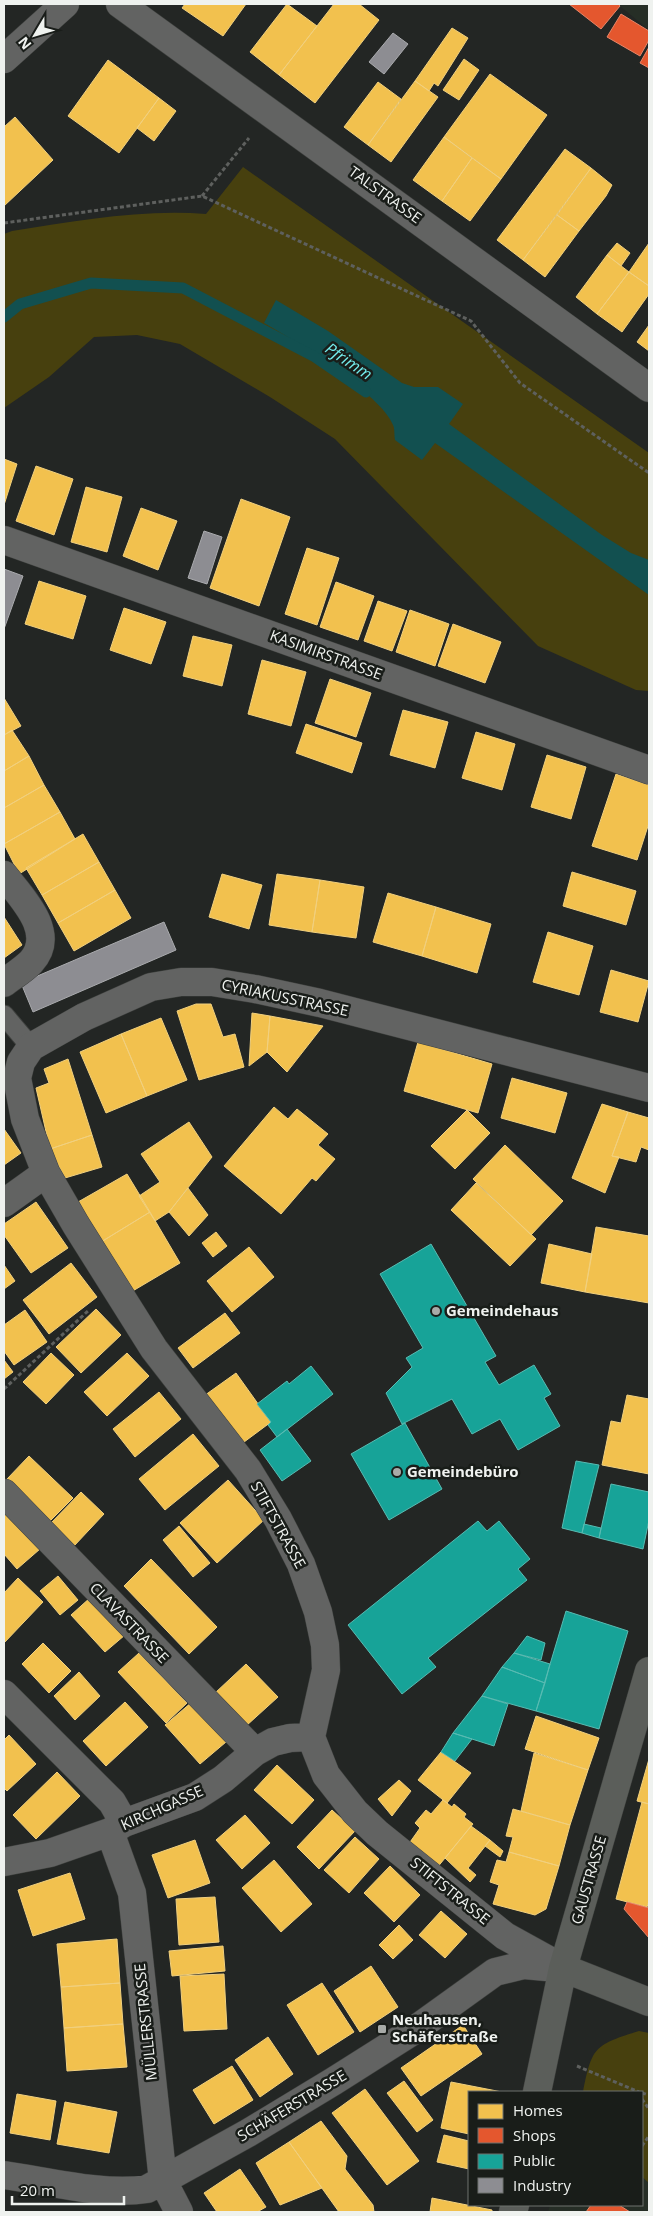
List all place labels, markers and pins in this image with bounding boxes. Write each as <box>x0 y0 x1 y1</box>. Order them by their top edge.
place label: Gemeindehaus <box>446 1300 558 1320</box>
marker: Gemeindehaus <box>430 1305 442 1317</box>
place label: Gemeindebüro <box>407 1461 519 1481</box>
marker: Gemeindebüro <box>391 1466 403 1478</box>
place label: Neuhausen, Schäferstraße <box>392 2009 498 2046</box>
marker: Neuhausen, Schäferstraße <box>376 2023 388 2035</box>

